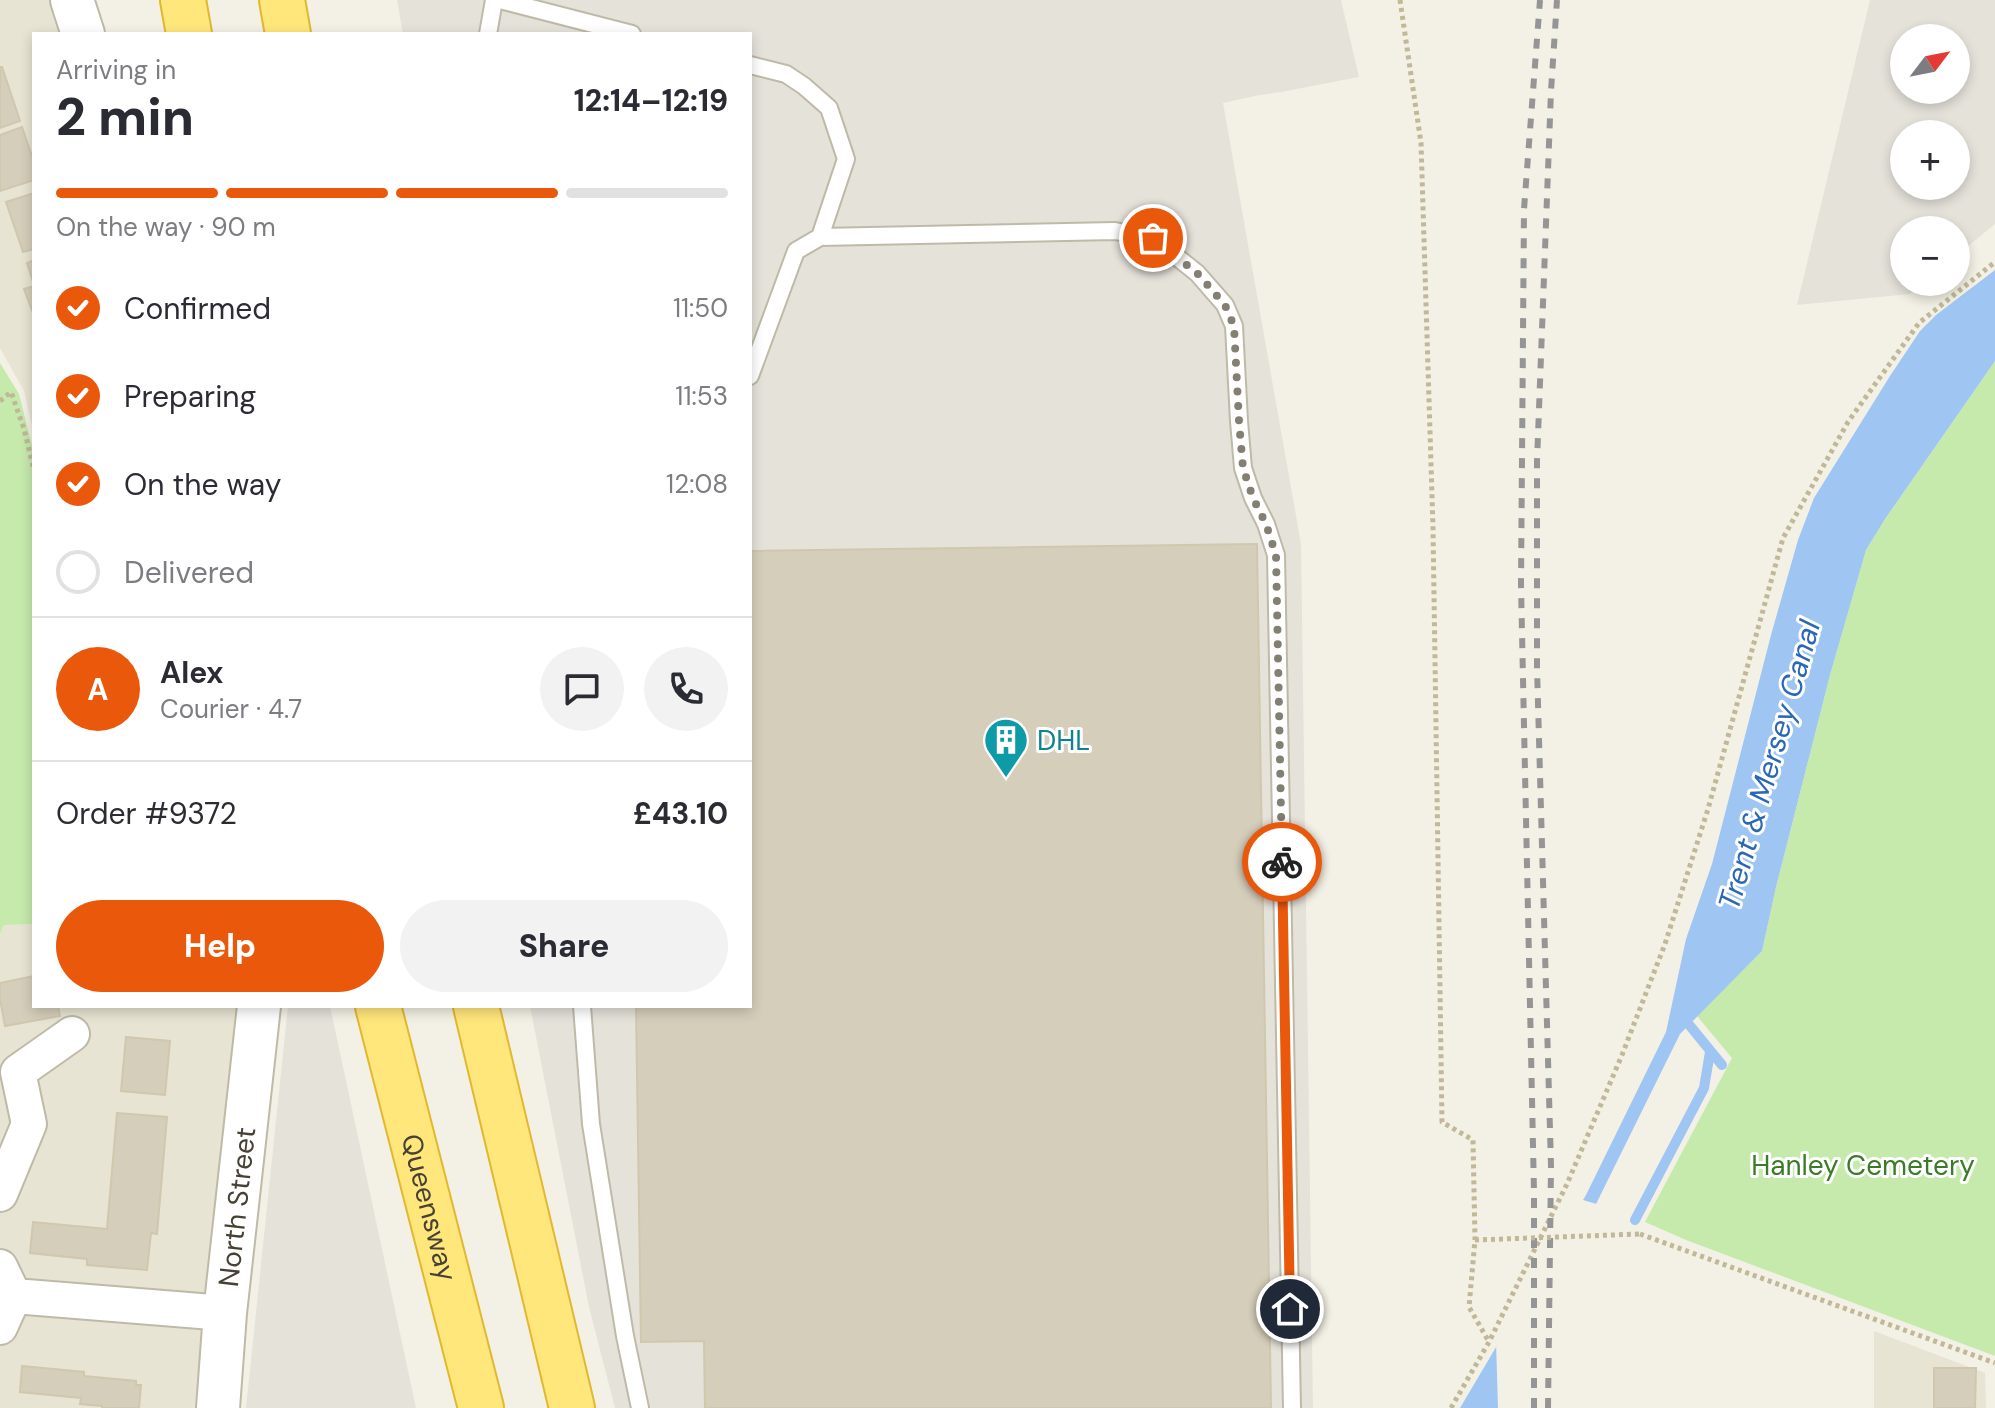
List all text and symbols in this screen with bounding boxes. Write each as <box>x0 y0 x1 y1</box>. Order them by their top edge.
north arrow <box>1890 24 1970 104</box>
map controls <box>1890 24 1970 296</box>
text: Arriving in <box>56 53 176 87</box>
text: 12:14–12:19 <box>574 81 728 120</box>
text: 2 min <box>56 83 194 151</box>
button: + <box>1890 120 1970 200</box>
pin <box>1119 204 1187 272</box>
text: On the way · 90 m <box>56 210 276 244</box>
icon: bag <box>1131 216 1175 260</box>
button: − <box>1890 216 1970 296</box>
icon: check <box>56 286 100 330</box>
text: Confirmed <box>124 289 271 328</box>
text: 11:50 <box>673 291 728 325</box>
icon: check <box>56 374 100 418</box>
text: Preparing <box>124 377 256 416</box>
text: 11:53 <box>675 379 728 413</box>
icon: check <box>56 462 100 506</box>
text: On the way <box>124 465 281 504</box>
text: 12:08 <box>666 467 728 501</box>
text: Delivered <box>124 553 254 592</box>
water label: Trent & Mersey Canal <box>1709 614 1829 914</box>
button: chat <box>540 647 624 731</box>
button: phone <box>644 647 728 731</box>
text: Alex <box>160 653 223 692</box>
text: A <box>87 670 109 709</box>
text: Courier · 4.7 <box>160 692 302 726</box>
building icon: DHL <box>982 716 1030 779</box>
place label: DHL <box>1037 722 1090 759</box>
text: Order #9372 <box>56 794 237 833</box>
text: £43.10 <box>633 794 728 833</box>
courier <box>1242 822 1322 902</box>
icon: bike <box>1260 840 1304 884</box>
button: Help <box>56 900 384 992</box>
button: Share <box>400 900 728 992</box>
street label: North Street <box>210 1125 264 1289</box>
street label: Queensway <box>393 1130 466 1285</box>
park label: Hanley Cemetery <box>1751 1147 1975 1184</box>
pin <box>1256 1275 1324 1343</box>
icon: home <box>1268 1287 1312 1331</box>

